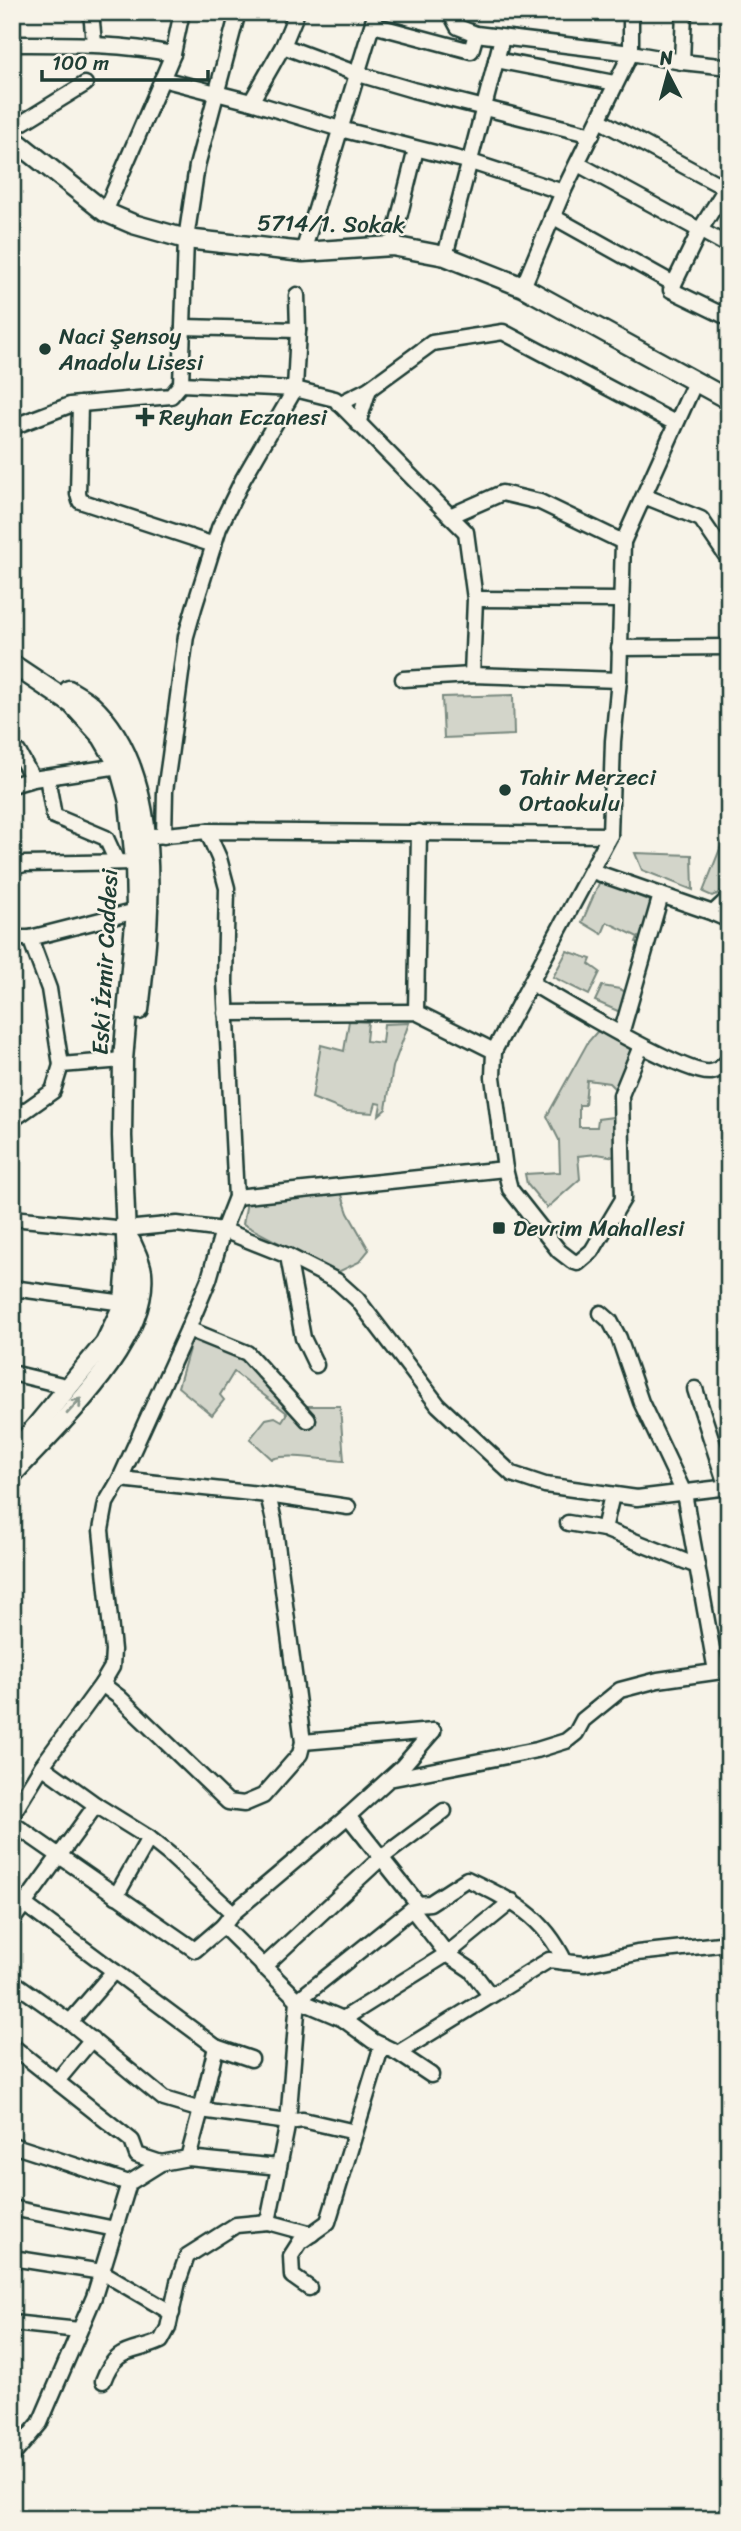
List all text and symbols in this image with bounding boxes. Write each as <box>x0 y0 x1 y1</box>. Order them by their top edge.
scale bar <box>42 38 208 82</box>
north arrow <box>632 38 702 108</box>
text: N <box>657 40 675 75</box>
text: 100 m <box>52 44 109 82</box>
street label: 5714/1. Sokak <box>257 202 405 246</box>
place label: Naci Şensoy Anadolu Lisesi <box>58 316 204 383</box>
marker: Naci Şensoy Anadolu Lisesi <box>37 341 53 357</box>
place label: Reyhan Eczanesi <box>159 397 327 438</box>
marker: Reyhan Eczanesi <box>137 409 153 425</box>
place label: Tahir Merzeci Ortaokulu <box>519 757 656 824</box>
marker: Tahir Merzeci Ortaokulu <box>497 782 513 798</box>
street label: Eski İzmir Caddesi <box>80 867 130 1056</box>
place label: Devrim Mahallesi <box>513 1208 685 1249</box>
marker: Devrim Mahallesi <box>491 1220 507 1236</box>
one-way arrow <box>66 1397 82 1415</box>

